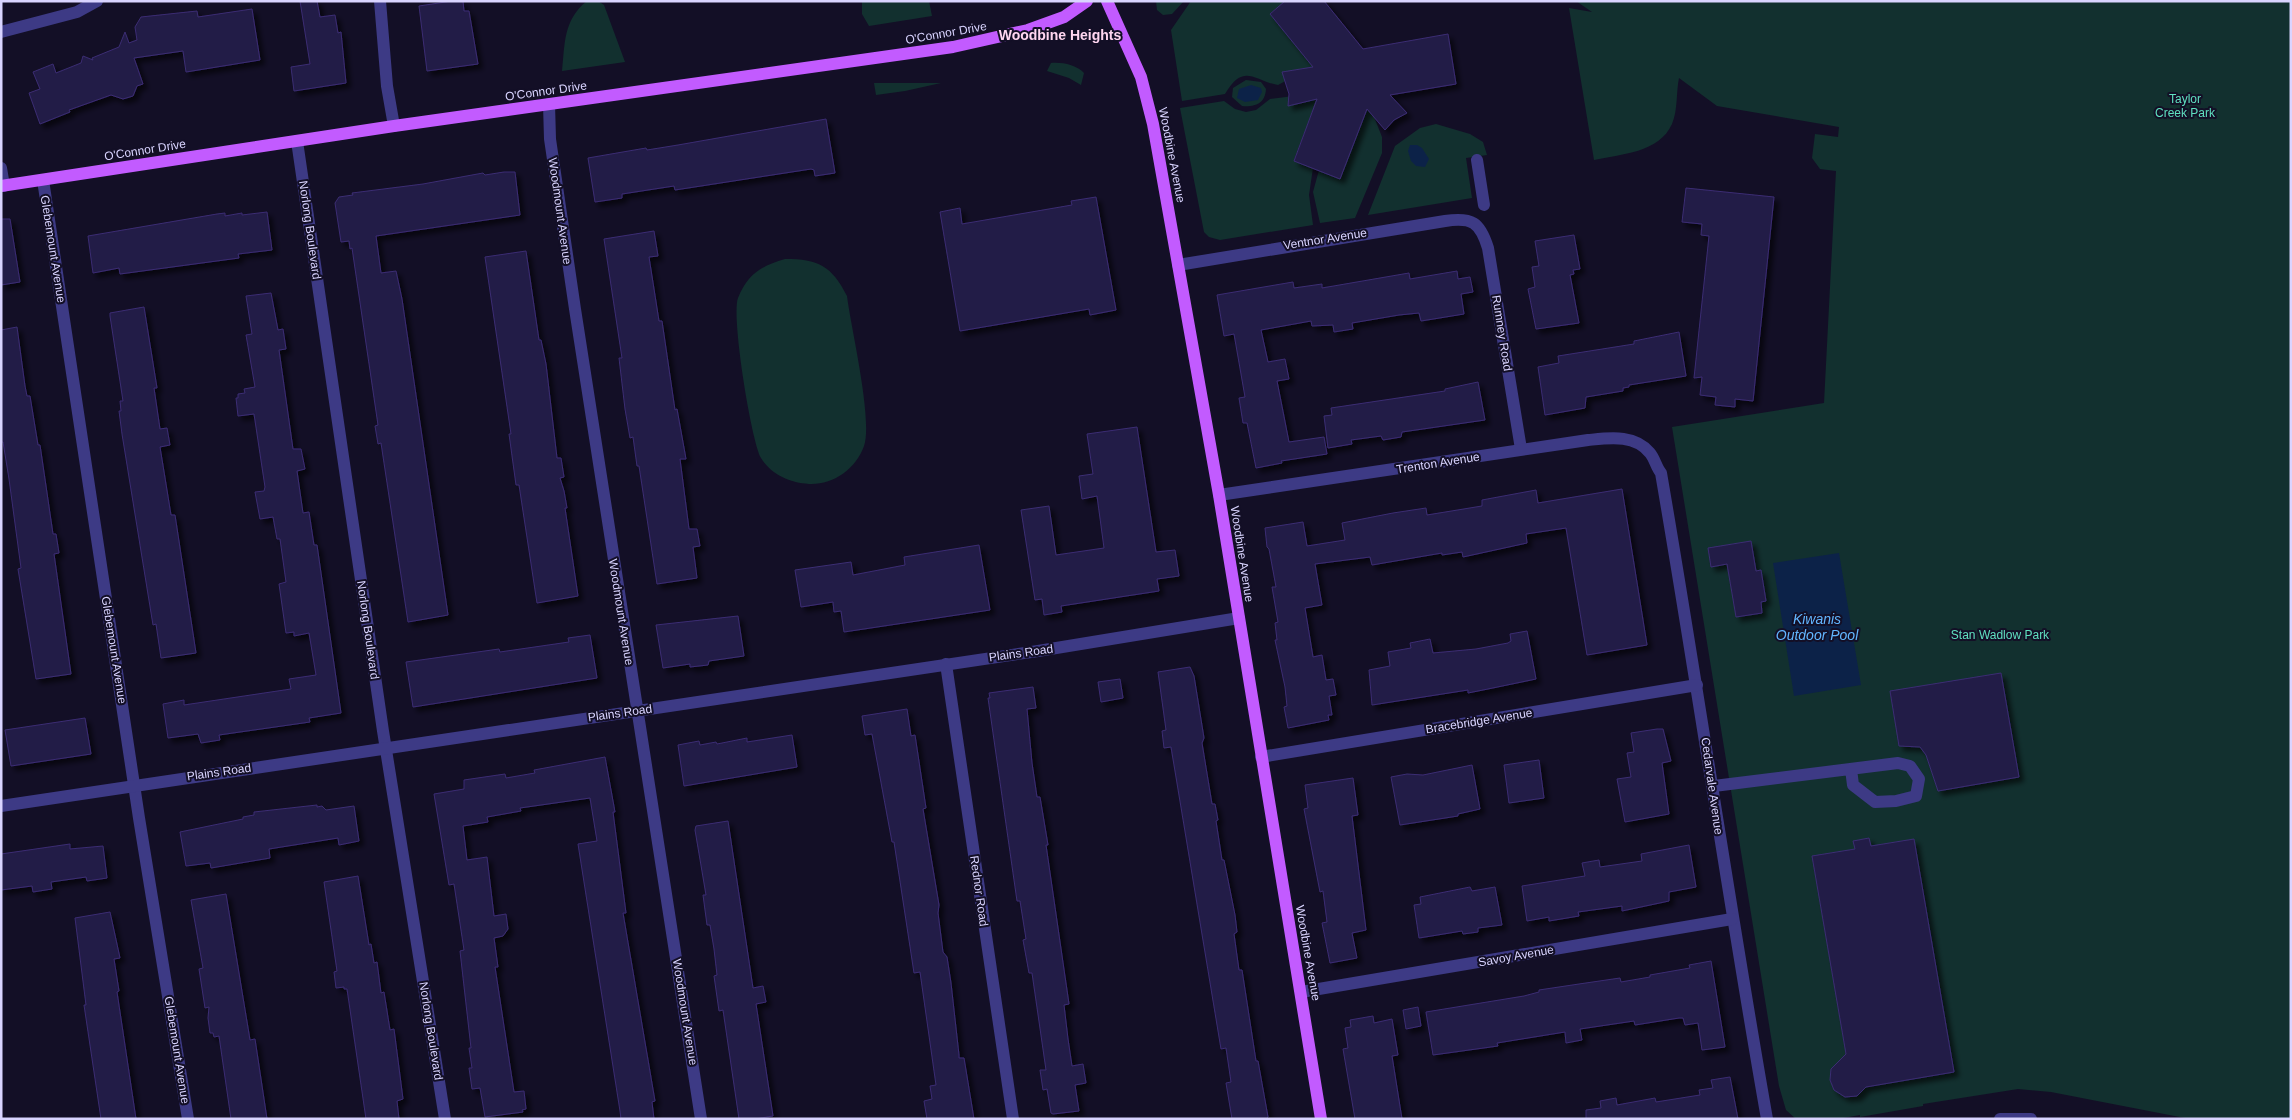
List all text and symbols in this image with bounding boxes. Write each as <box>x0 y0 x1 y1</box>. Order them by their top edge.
street label: O'Connor Drive <box>904 19 988 47</box>
district label: Woodbine Heights <box>999 27 1122 43</box>
street label: O'Connor Drive <box>504 78 588 104</box>
park label: Taylor Creek Park <box>2155 92 2216 120</box>
street label: Woodbine Avenue <box>1156 106 1188 204</box>
street label: O'Connor Drive <box>103 137 187 163</box>
street label: Woodmount Avenue <box>546 157 574 266</box>
street label: Norlong Boulevard <box>296 180 324 280</box>
street label: Glebemount Avenue <box>38 194 68 304</box>
street label: Ventnor Avenue <box>1282 225 1368 253</box>
street label: Rumney Road <box>1489 294 1515 372</box>
street label: Trenton Avenue <box>1395 449 1481 476</box>
street label: Woodbine Avenue <box>1228 505 1257 603</box>
street label: Woodmount Avenue <box>606 558 636 667</box>
street label: Norlong Boulevard <box>354 580 382 680</box>
street label: Glebemount Avenue <box>99 595 129 705</box>
water label: Kiwanis Outdoor Pool <box>1776 611 1859 643</box>
park label: Stan Wadlow Park <box>1951 628 2050 642</box>
street label: Plains Road <box>988 642 1054 664</box>
street label: Plains Road <box>587 702 653 724</box>
street label: Bracebridge Avenue <box>1425 706 1534 736</box>
street label: Cedarvale Avenue <box>1698 737 1726 836</box>
street label: Plains Road <box>186 761 252 783</box>
street label: Rednor Road <box>967 855 991 927</box>
street label: Woodbine Avenue <box>1293 904 1323 1002</box>
street label: Savoy Avenue <box>1477 942 1555 970</box>
street label: Woodmount Avenue <box>670 958 700 1067</box>
street label: Norlong Boulevard <box>416 981 446 1081</box>
street label: Glebemount Avenue <box>162 995 192 1105</box>

